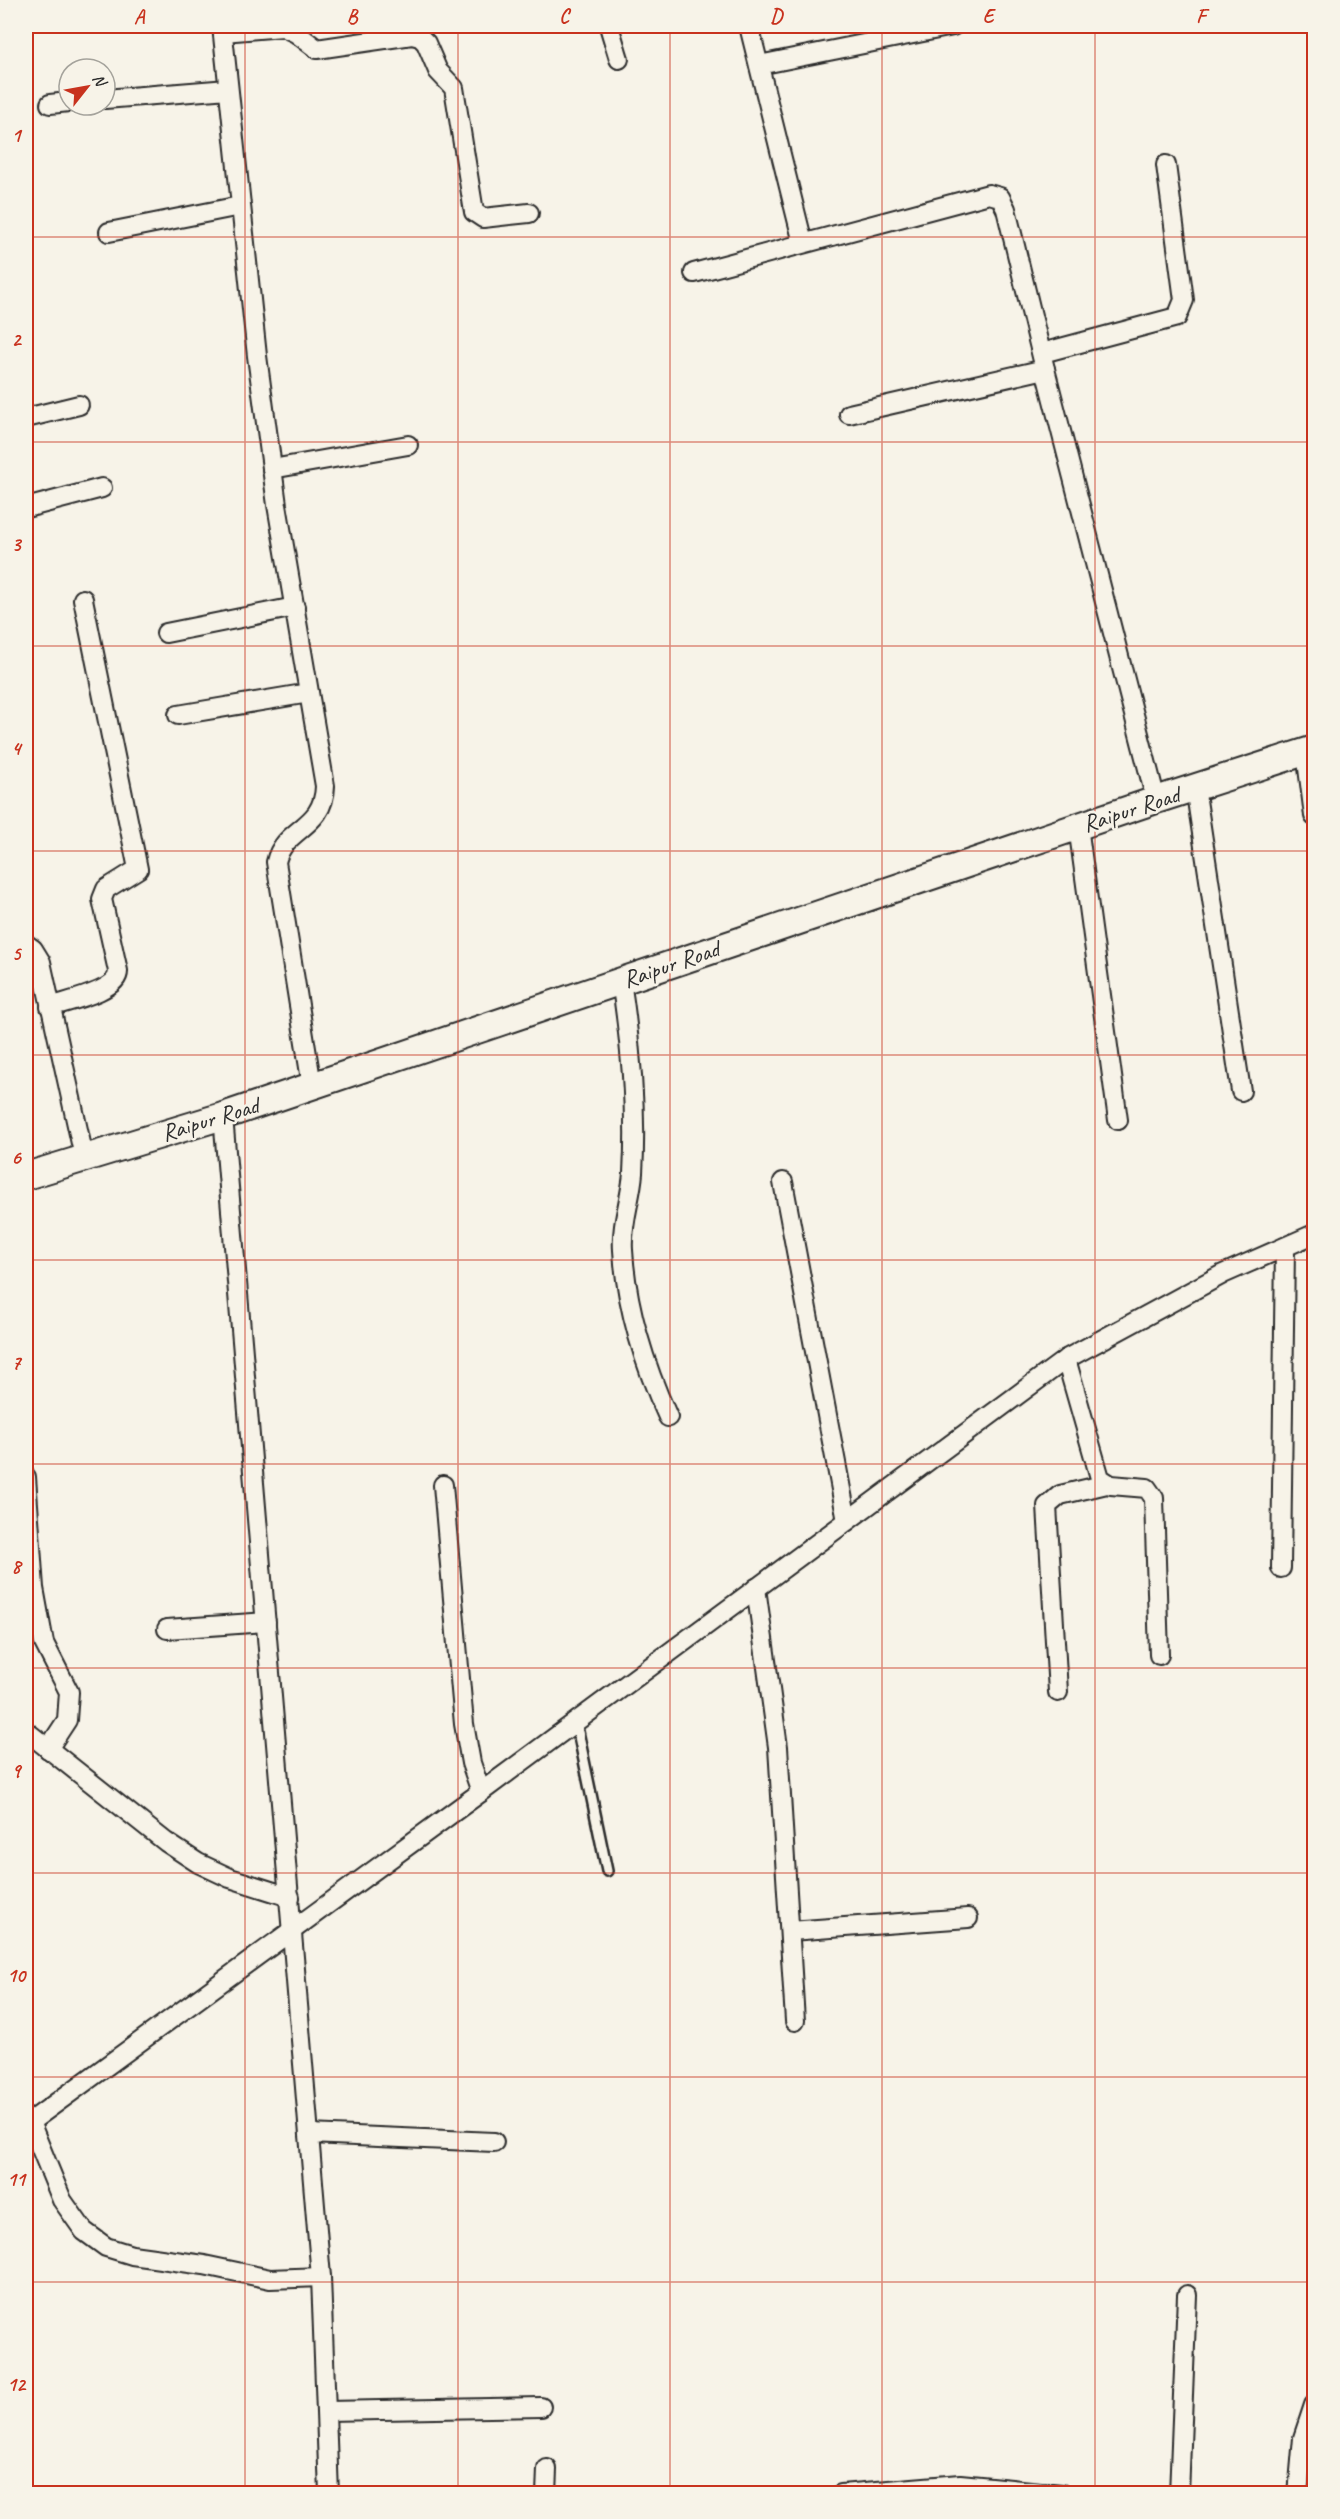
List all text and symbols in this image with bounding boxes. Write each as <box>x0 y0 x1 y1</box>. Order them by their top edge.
text: A <box>134 4 146 29</box>
text: B <box>347 4 359 29</box>
text: C <box>559 4 571 29</box>
text: D <box>770 4 784 29</box>
text: E <box>983 4 997 29</box>
text: F <box>1196 4 1210 29</box>
north arrow <box>57 57 117 117</box>
text: N <box>88 70 112 92</box>
text: 1 <box>12 123 23 148</box>
text: 2 <box>12 327 23 352</box>
text: 3 <box>12 532 23 557</box>
text: 4 <box>12 736 24 761</box>
street label: Raipur Road <box>1079 778 1187 839</box>
street label: Raipur Road <box>619 932 727 994</box>
text: 5 <box>12 941 23 966</box>
street label: Raipur Road <box>158 1089 266 1148</box>
text: 6 <box>11 1145 22 1170</box>
text: 7 <box>12 1350 23 1375</box>
text: 8 <box>12 1554 24 1579</box>
text: 9 <box>12 1758 23 1783</box>
text: 10 <box>7 1963 27 1988</box>
text: 11 <box>7 2167 27 2192</box>
text: 12 <box>7 2372 27 2397</box>

